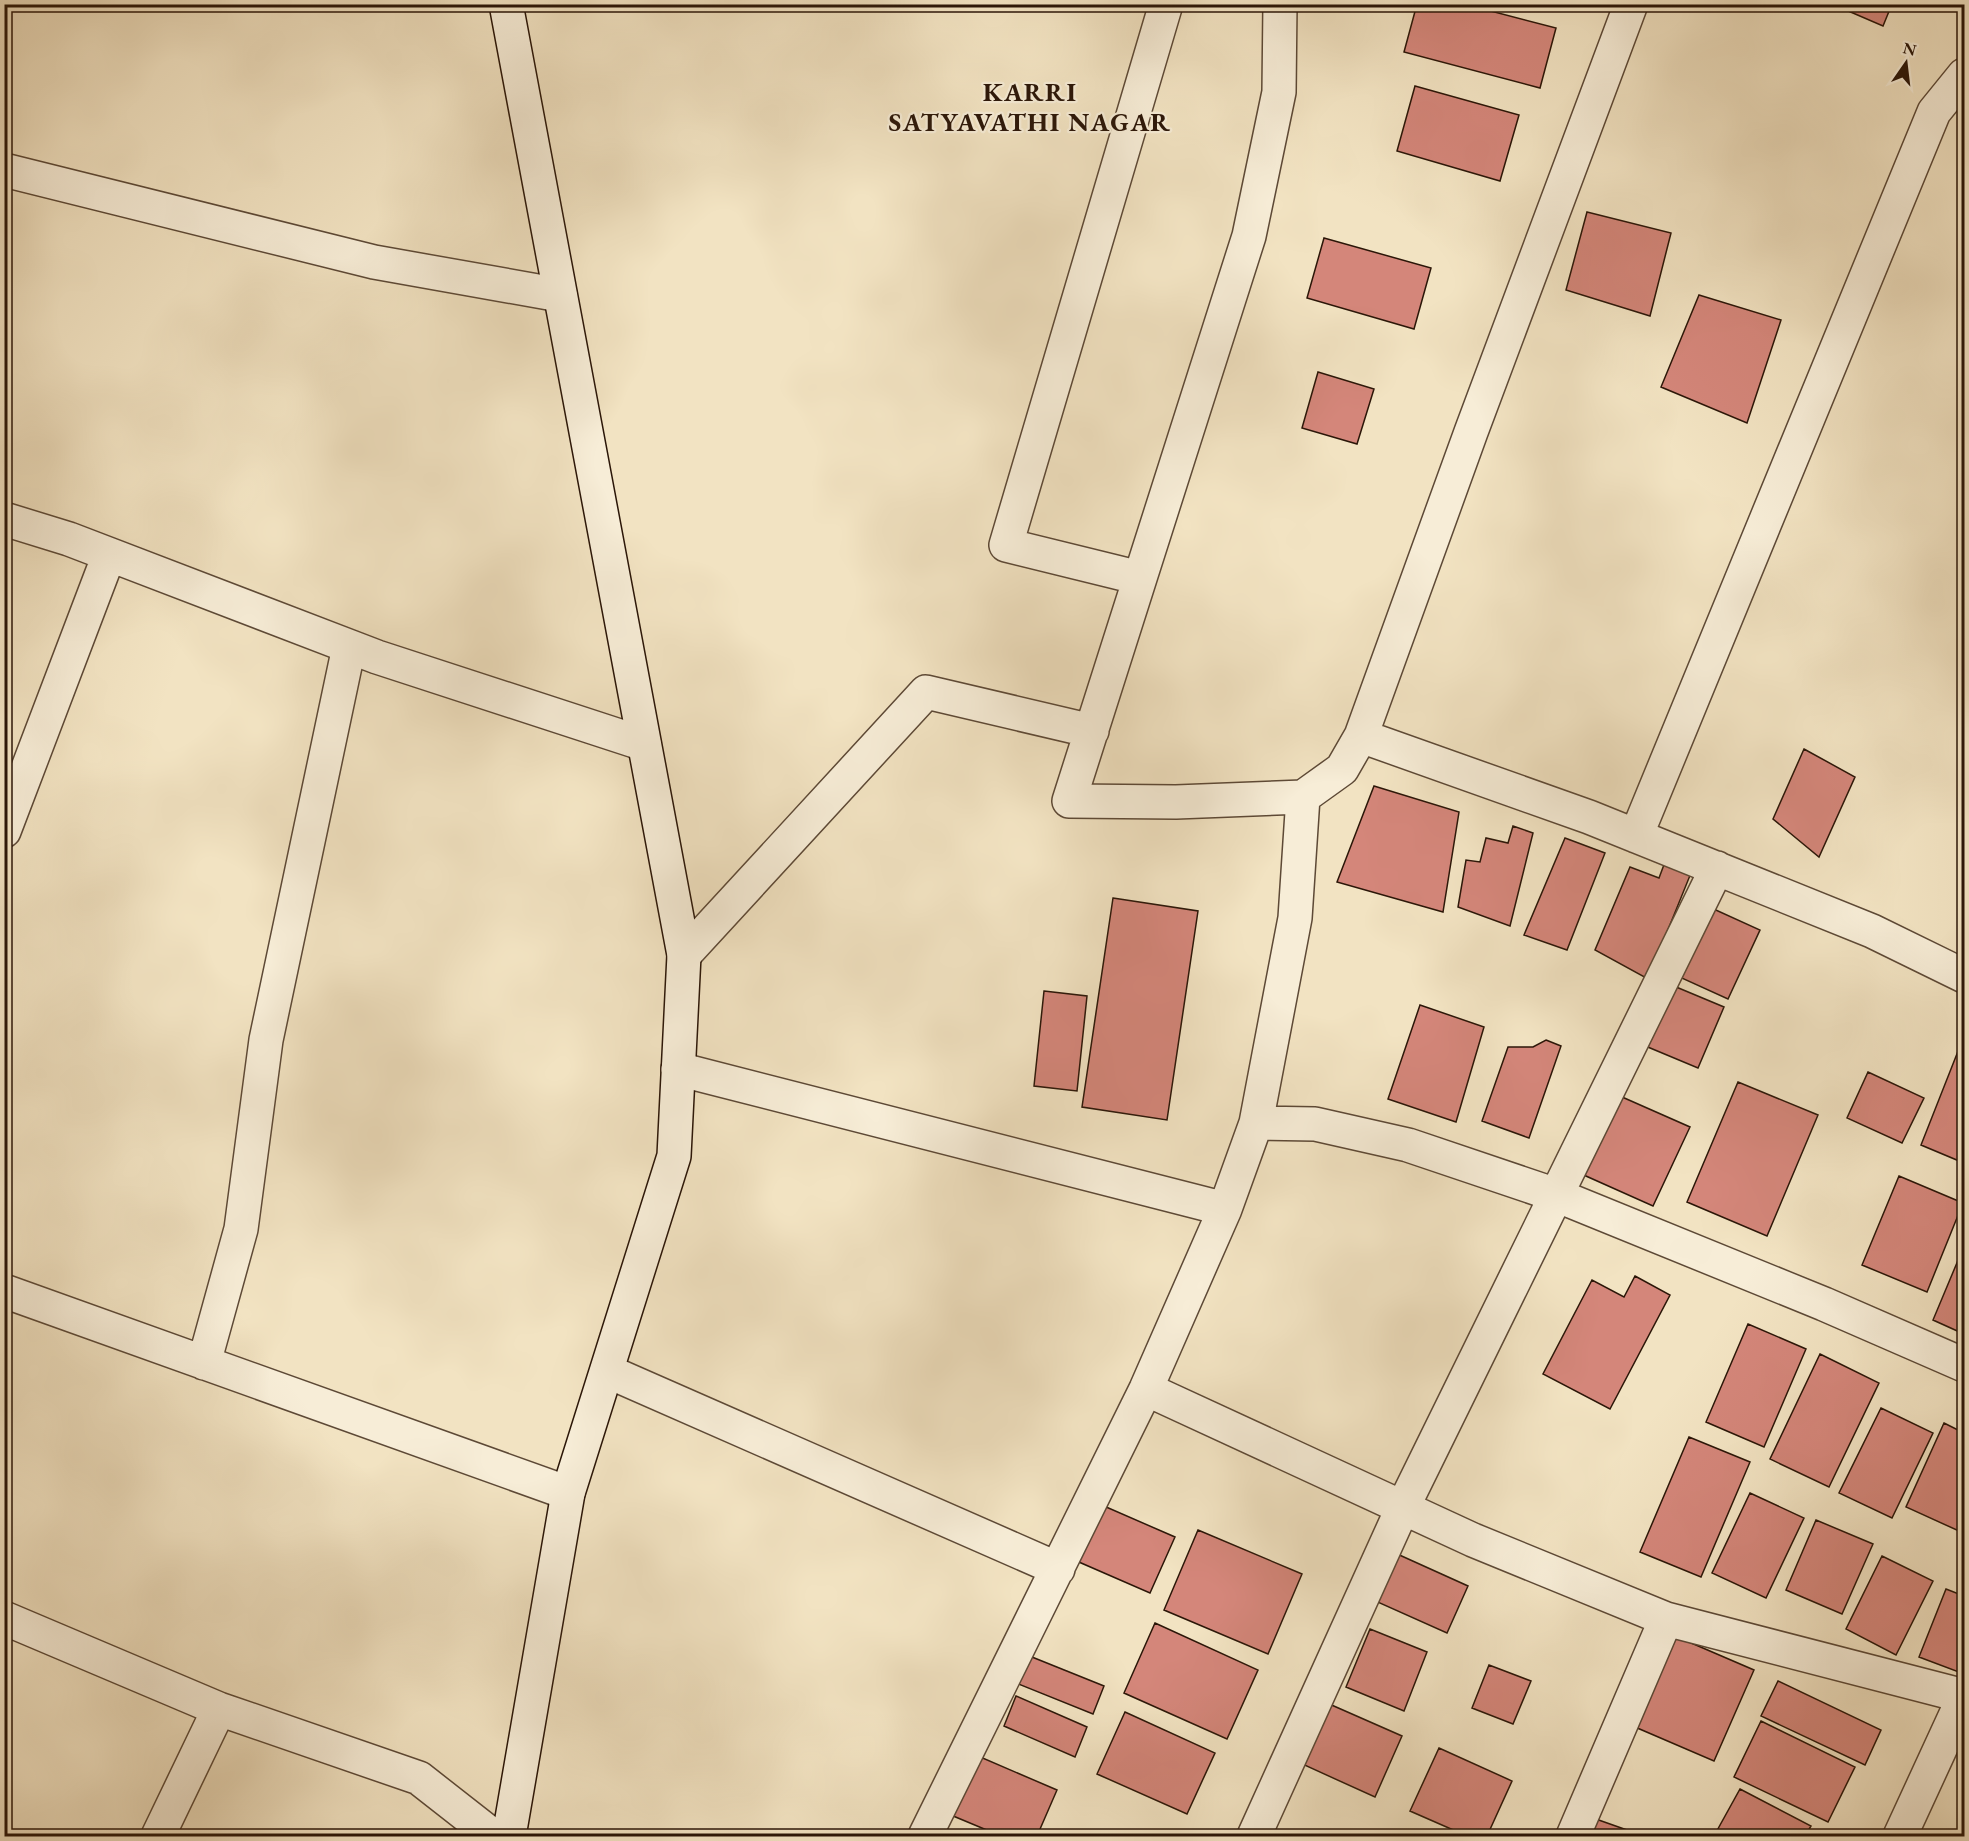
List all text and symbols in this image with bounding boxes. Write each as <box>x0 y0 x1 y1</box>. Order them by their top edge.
north arrow <box>1876 33 1936 93</box>
text: N <box>1901 37 1918 61</box>
district label: KARRI SATYAVATHI NAGAR <box>888 75 1172 139</box>

